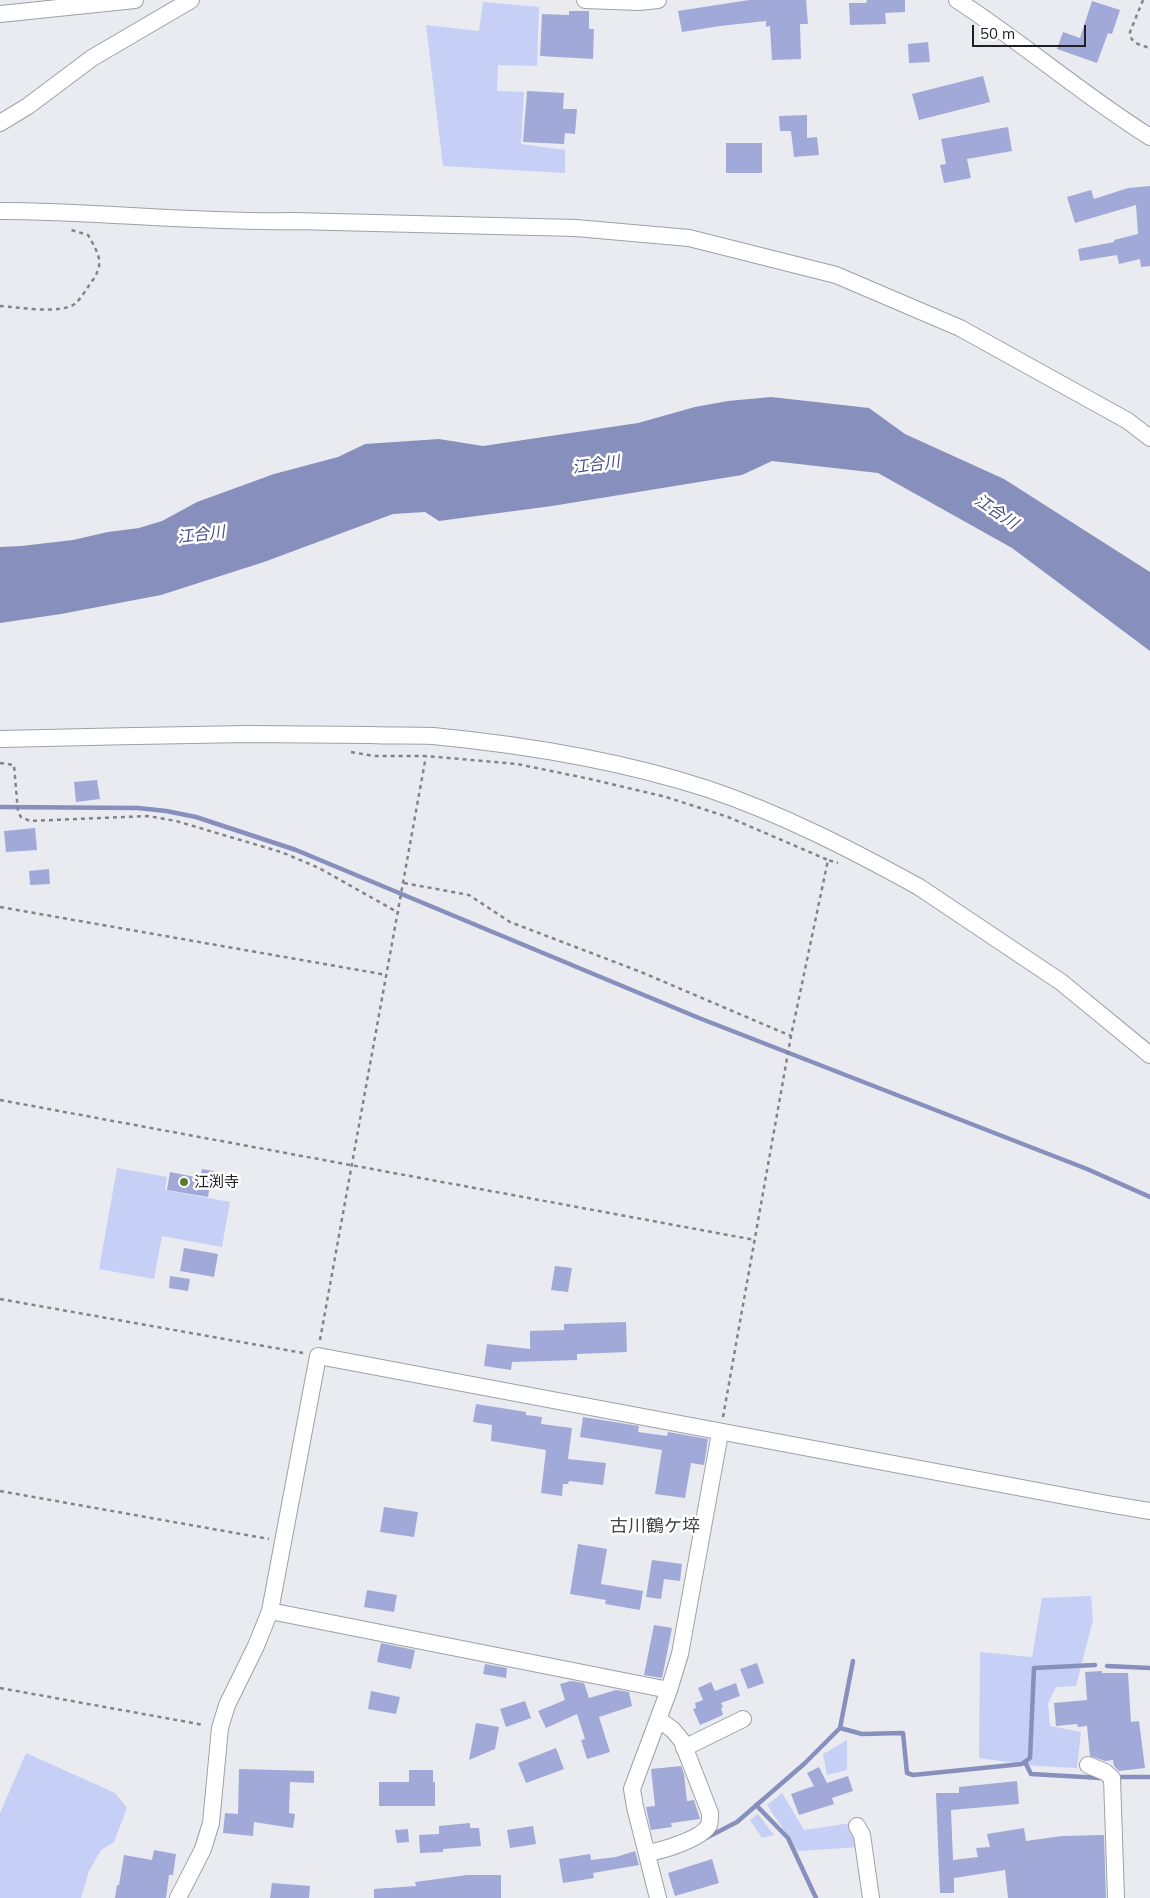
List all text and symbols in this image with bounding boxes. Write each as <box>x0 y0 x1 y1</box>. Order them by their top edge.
scale bar <box>975 15 1089 47</box>
text: 50 m <box>980 24 1015 43</box>
water label: 江合川 <box>571 452 621 478</box>
water label: 江合川 <box>971 491 1021 533</box>
water label: 江合川 <box>176 523 226 547</box>
place label: 江渕寺 <box>194 1173 239 1191</box>
marker: 江渕寺 <box>178 1176 190 1188</box>
district label: 古川鶴ケ埣 <box>610 1516 700 1538</box>

